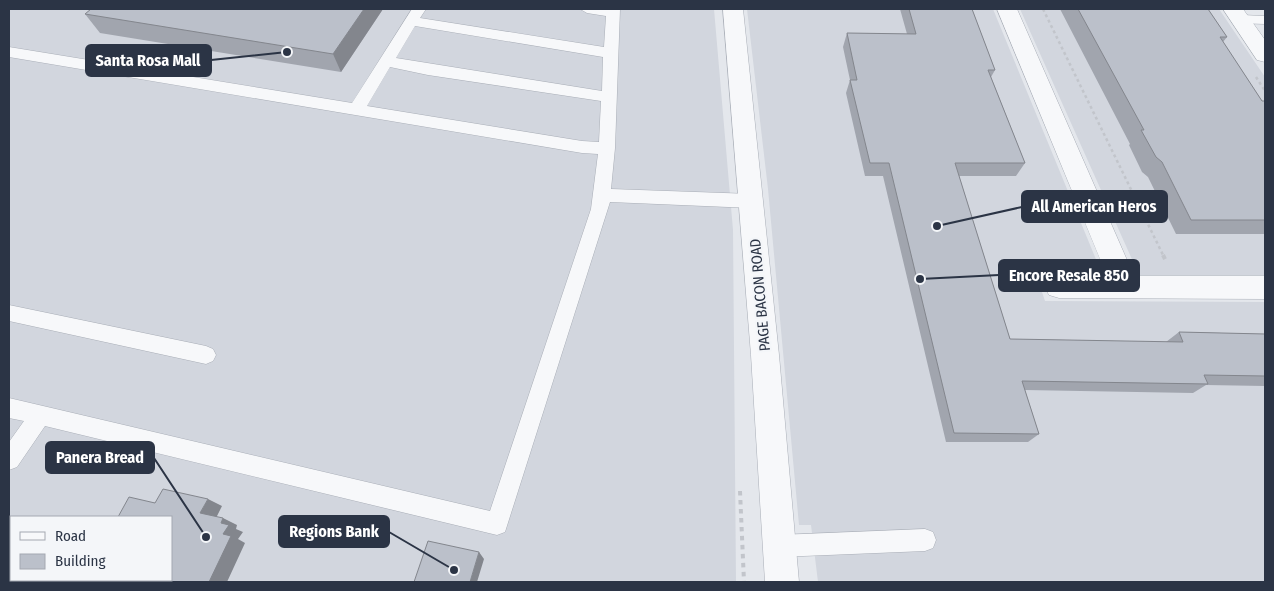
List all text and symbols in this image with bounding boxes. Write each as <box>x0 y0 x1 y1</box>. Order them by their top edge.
callout: Santa Rosa Mall <box>86 45 211 76</box>
text: Santa Rosa Mall <box>96 51 201 70</box>
callout: All American Heros <box>1022 191 1167 222</box>
text: All American Heros <box>1031 197 1156 216</box>
street label: PAGE BACON ROAD <box>746 238 774 352</box>
callout: Encore Resale 850 <box>999 260 1139 291</box>
text: Encore Resale 850 <box>1009 266 1129 285</box>
callout: Panera Bread <box>46 442 154 473</box>
text: Panera Bread <box>56 448 144 467</box>
legend <box>10 516 172 581</box>
callout: Regions Bank <box>279 516 389 547</box>
text: Regions Bank <box>289 522 380 541</box>
text: Road <box>55 527 86 545</box>
text: Building <box>55 552 106 570</box>

